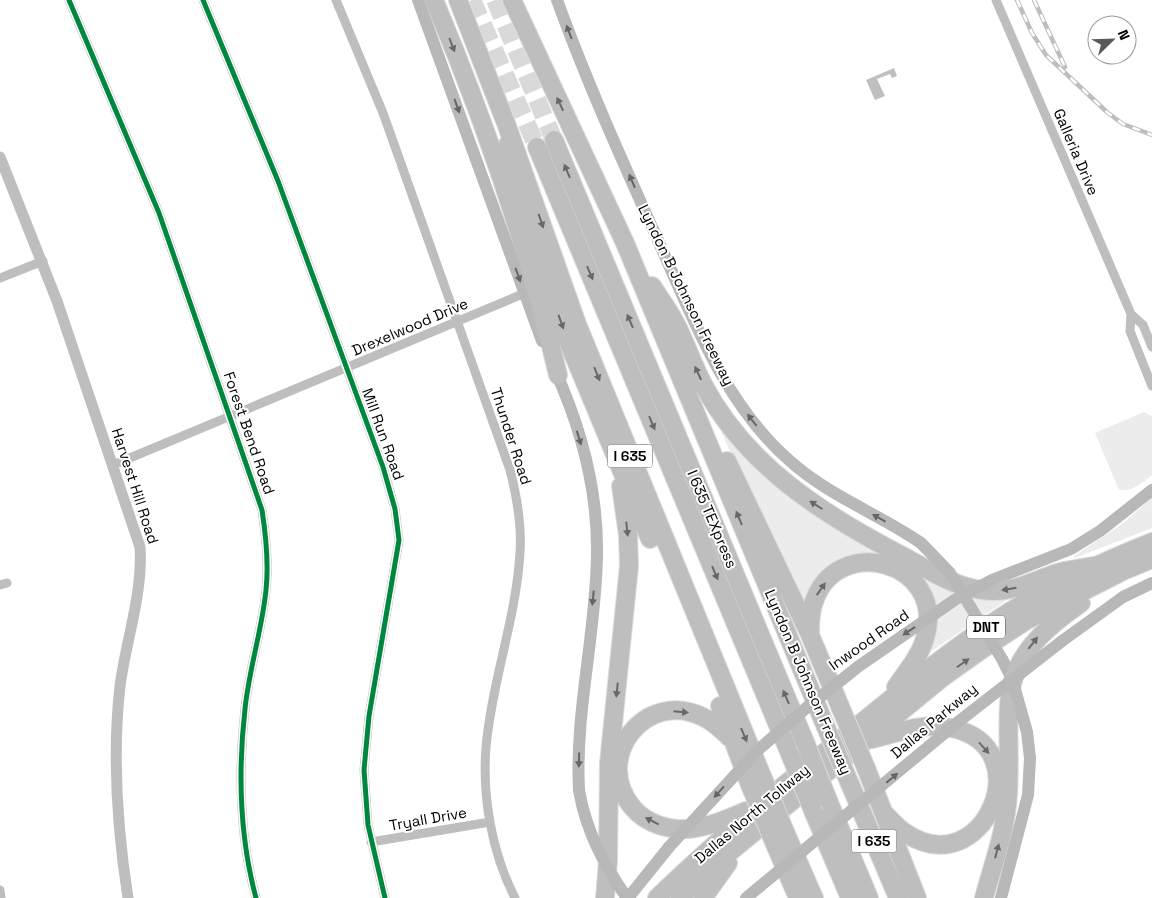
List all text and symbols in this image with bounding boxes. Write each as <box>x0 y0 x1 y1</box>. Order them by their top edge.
north arrow <box>1087 15 1137 65</box>
one-way arrow <box>565 24 573 39</box>
text: N <box>1114 27 1134 43</box>
one-way arrow <box>448 38 456 53</box>
one-way arrow <box>556 97 564 111</box>
one-way arrow <box>453 99 461 114</box>
street label: Galleria Drive <box>1050 106 1103 198</box>
one-way arrow <box>563 164 571 178</box>
one-way arrow <box>627 174 635 189</box>
street label: Lyndon B Johnson Freeway <box>634 201 739 388</box>
one-way arrow <box>538 214 545 229</box>
one-way arrow <box>586 266 594 280</box>
one-way arrow <box>514 268 522 283</box>
street label: Drexelwood Drive <box>349 293 471 360</box>
one-way arrow <box>625 314 633 328</box>
one-way arrow <box>557 315 565 330</box>
one-way arrow <box>694 366 702 380</box>
one-way arrow <box>593 367 601 382</box>
street label: Forest Bend Road <box>220 369 279 497</box>
street label: Mill Run Road <box>358 385 409 482</box>
street label: Thunder Road <box>487 385 536 487</box>
one-way arrow <box>746 414 757 427</box>
one-way arrow <box>648 416 656 431</box>
street label: Harvest Hill Road <box>108 425 163 546</box>
one-way arrow <box>576 430 584 445</box>
road number: I 635 <box>608 444 652 468</box>
street label: I 635 TEXpress <box>683 467 742 571</box>
one-way arrow <box>810 500 823 510</box>
one-way arrow <box>735 511 743 525</box>
one-way arrow <box>872 514 887 522</box>
one-way arrow <box>623 521 631 537</box>
one-way arrow <box>711 566 719 580</box>
one-way arrow <box>816 582 826 596</box>
one-way arrow <box>1001 585 1017 593</box>
street label: Lyndon B Johnson Freeway <box>761 586 856 777</box>
one-way arrow <box>589 590 597 606</box>
street label: Inwood Road <box>825 605 912 674</box>
road number: DNT <box>967 616 1005 638</box>
one-way arrow <box>903 626 916 636</box>
one-way arrow <box>1027 637 1038 650</box>
one-way arrow <box>956 658 970 668</box>
street label: Dallas Parkway <box>887 679 981 762</box>
one-way arrow <box>613 683 621 699</box>
one-way arrow <box>782 689 790 704</box>
one-way arrow <box>673 708 689 716</box>
one-way arrow <box>740 728 748 743</box>
one-way arrow <box>978 741 990 753</box>
one-way arrow <box>575 752 583 768</box>
street label: Dallas North Tollway <box>690 760 813 867</box>
one-way arrow <box>885 772 898 783</box>
one-way arrow <box>713 785 724 798</box>
street label: Tryall Drive <box>388 802 468 835</box>
one-way arrow <box>644 817 659 825</box>
road number: I 635 <box>852 829 896 852</box>
one-way arrow <box>993 843 1001 858</box>

